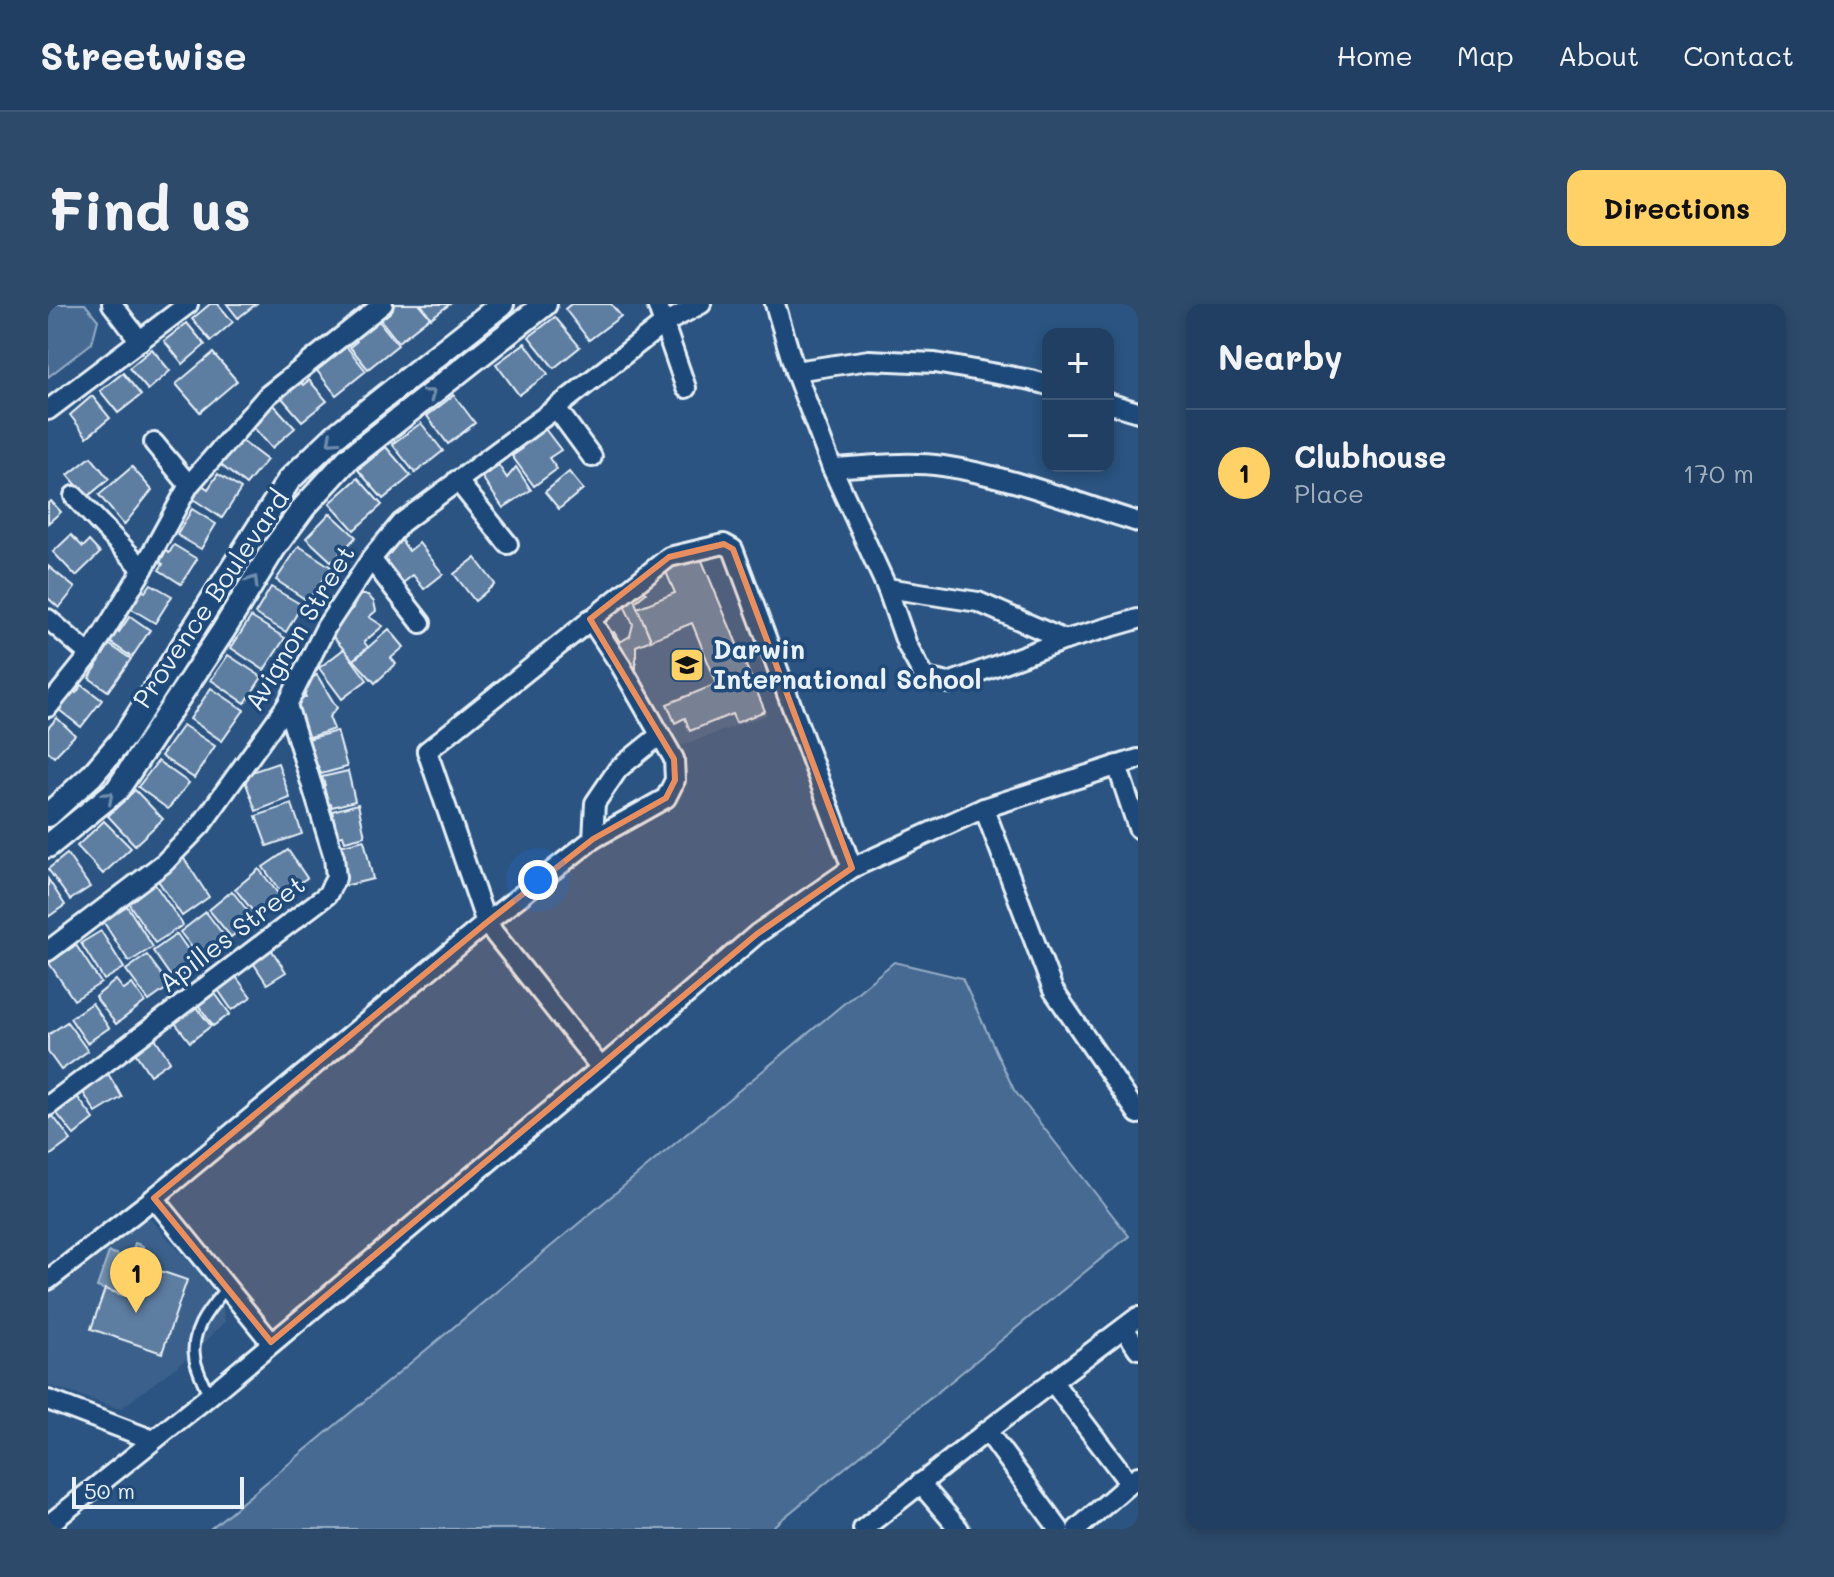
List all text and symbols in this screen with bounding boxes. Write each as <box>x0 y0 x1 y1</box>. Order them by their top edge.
text: Streetwise <box>40 30 247 80</box>
text: Home <box>1337 37 1413 73</box>
text: Map <box>1457 37 1514 73</box>
text: About <box>1558 37 1639 73</box>
text: Contact <box>1683 37 1794 73</box>
button: Directions <box>1567 170 1786 246</box>
text: Find us <box>48 172 251 245</box>
map controls <box>1042 328 1114 472</box>
button: + <box>1042 328 1114 400</box>
text: Nearby <box>1218 334 1343 379</box>
one-way arrow <box>421 390 436 404</box>
button: − <box>1042 400 1114 472</box>
one-way arrow <box>326 430 341 444</box>
text: Clubhouse <box>1294 436 1446 476</box>
text: 1 <box>1238 456 1250 490</box>
text: 170 m <box>1683 456 1754 490</box>
text: Place <box>1294 476 1364 510</box>
street label: Provence Boulevard <box>124 483 296 714</box>
street label: Avignon Street <box>236 538 362 717</box>
one-way arrow <box>244 576 259 590</box>
place label: Darwin International School <box>713 632 982 696</box>
school or university icon: Darwin International School <box>668 646 706 684</box>
one-way arrow <box>99 791 113 806</box>
your location <box>518 860 558 900</box>
street label: Apilles Street <box>151 867 311 999</box>
pin: 1 <box>110 1247 162 1313</box>
scale bar <box>72 1473 244 1509</box>
text: 50 m <box>84 1476 135 1505</box>

